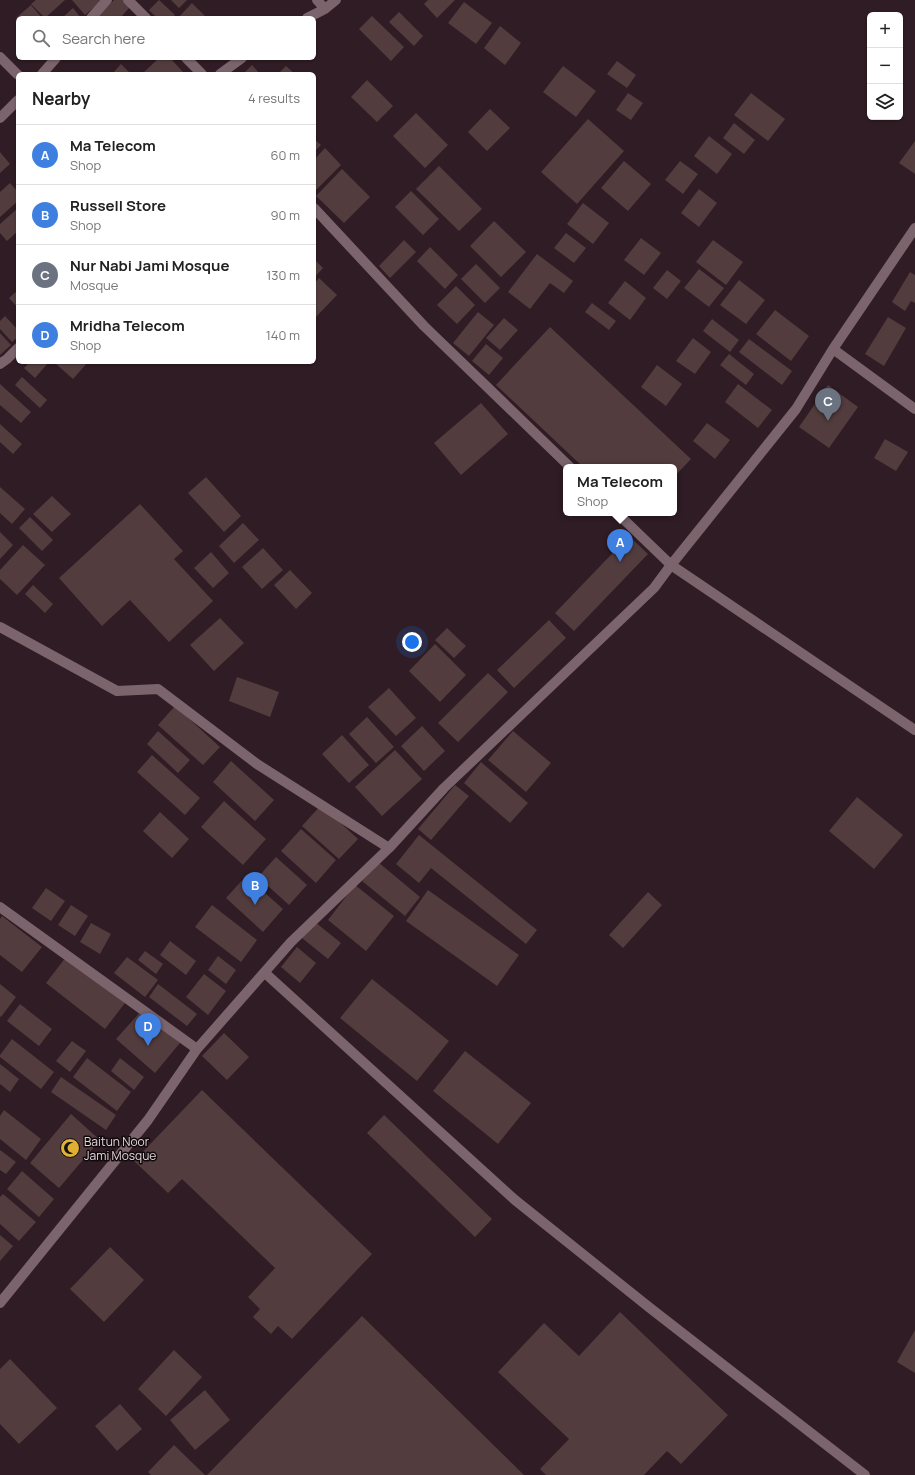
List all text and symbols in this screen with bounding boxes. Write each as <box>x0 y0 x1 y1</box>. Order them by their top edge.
map controls <box>867 12 903 120</box>
button: + <box>867 12 903 48</box>
search box <box>16 16 316 60</box>
icon: search <box>30 27 52 49</box>
text: Search here <box>62 28 145 49</box>
button: − <box>867 48 903 84</box>
button: layers <box>867 84 903 120</box>
text: Nearby <box>32 87 90 110</box>
text: 4 results <box>248 89 300 107</box>
text: Ma Telecom <box>70 135 156 156</box>
text: A <box>41 146 49 164</box>
text: 60 m <box>270 146 300 164</box>
text: Shop <box>70 156 101 174</box>
text: Russell Store <box>70 195 166 216</box>
text: B <box>41 206 49 224</box>
text: 90 m <box>270 206 300 224</box>
text: Shop <box>70 216 101 234</box>
text: Nur Nabi Jami Mosque <box>70 255 230 276</box>
text: C <box>40 266 50 284</box>
text: 130 m <box>266 266 300 284</box>
text: Mosque <box>70 276 118 294</box>
text: Mridha Telecom <box>70 315 185 336</box>
text: D <box>40 326 50 344</box>
text: 140 m <box>266 326 300 344</box>
text: Shop <box>70 336 101 354</box>
pin: C <box>815 388 841 421</box>
popup <box>563 464 677 516</box>
text: Ma Telecom <box>577 471 663 492</box>
text: Shop <box>577 492 608 510</box>
pin: A <box>607 529 633 562</box>
your location <box>402 632 422 652</box>
pin: B <box>242 872 268 905</box>
pin: D <box>135 1013 161 1046</box>
place label: Baitun Noor Jami Mosque <box>84 1133 156 1164</box>
mosque icon: Baitun Noor Jami Mosque <box>59 1137 81 1159</box>

